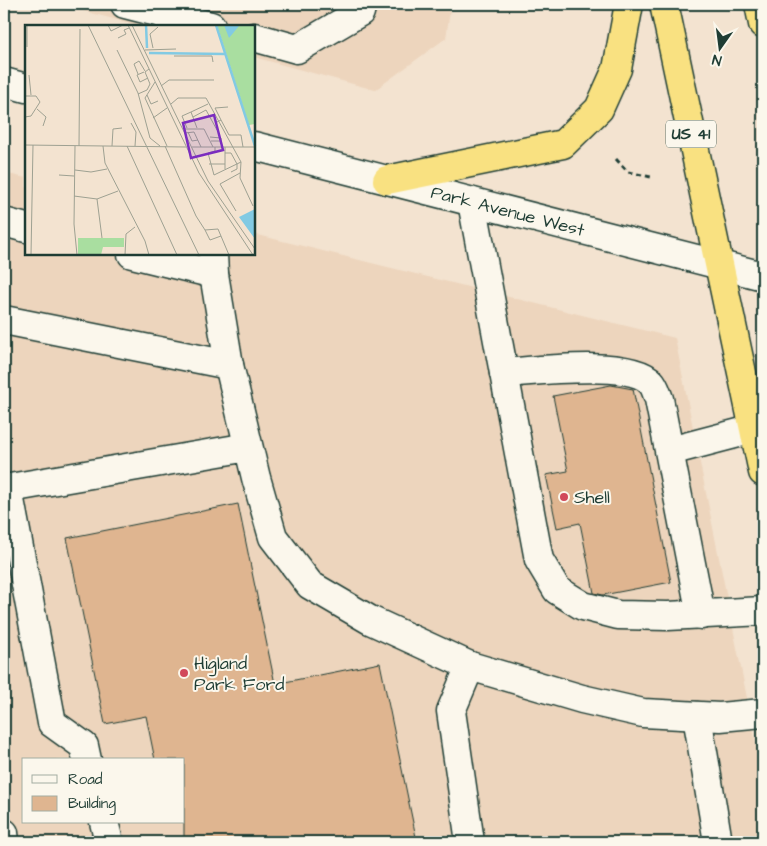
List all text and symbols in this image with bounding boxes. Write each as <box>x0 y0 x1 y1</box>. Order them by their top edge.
north arrow <box>694 22 744 72</box>
inset map <box>25 25 255 255</box>
text: N <box>710 49 724 70</box>
road number: US 41 <box>666 120 716 148</box>
street label: Park Avenue West <box>428 179 588 243</box>
place label: Shell <box>574 485 610 510</box>
marker: Shell <box>558 491 570 503</box>
place label: Higland Park Ford <box>194 651 285 697</box>
marker: Higland Park Ford <box>178 667 190 679</box>
legend <box>22 758 185 824</box>
text: Road <box>68 769 103 790</box>
text: Building <box>68 793 116 815</box>

